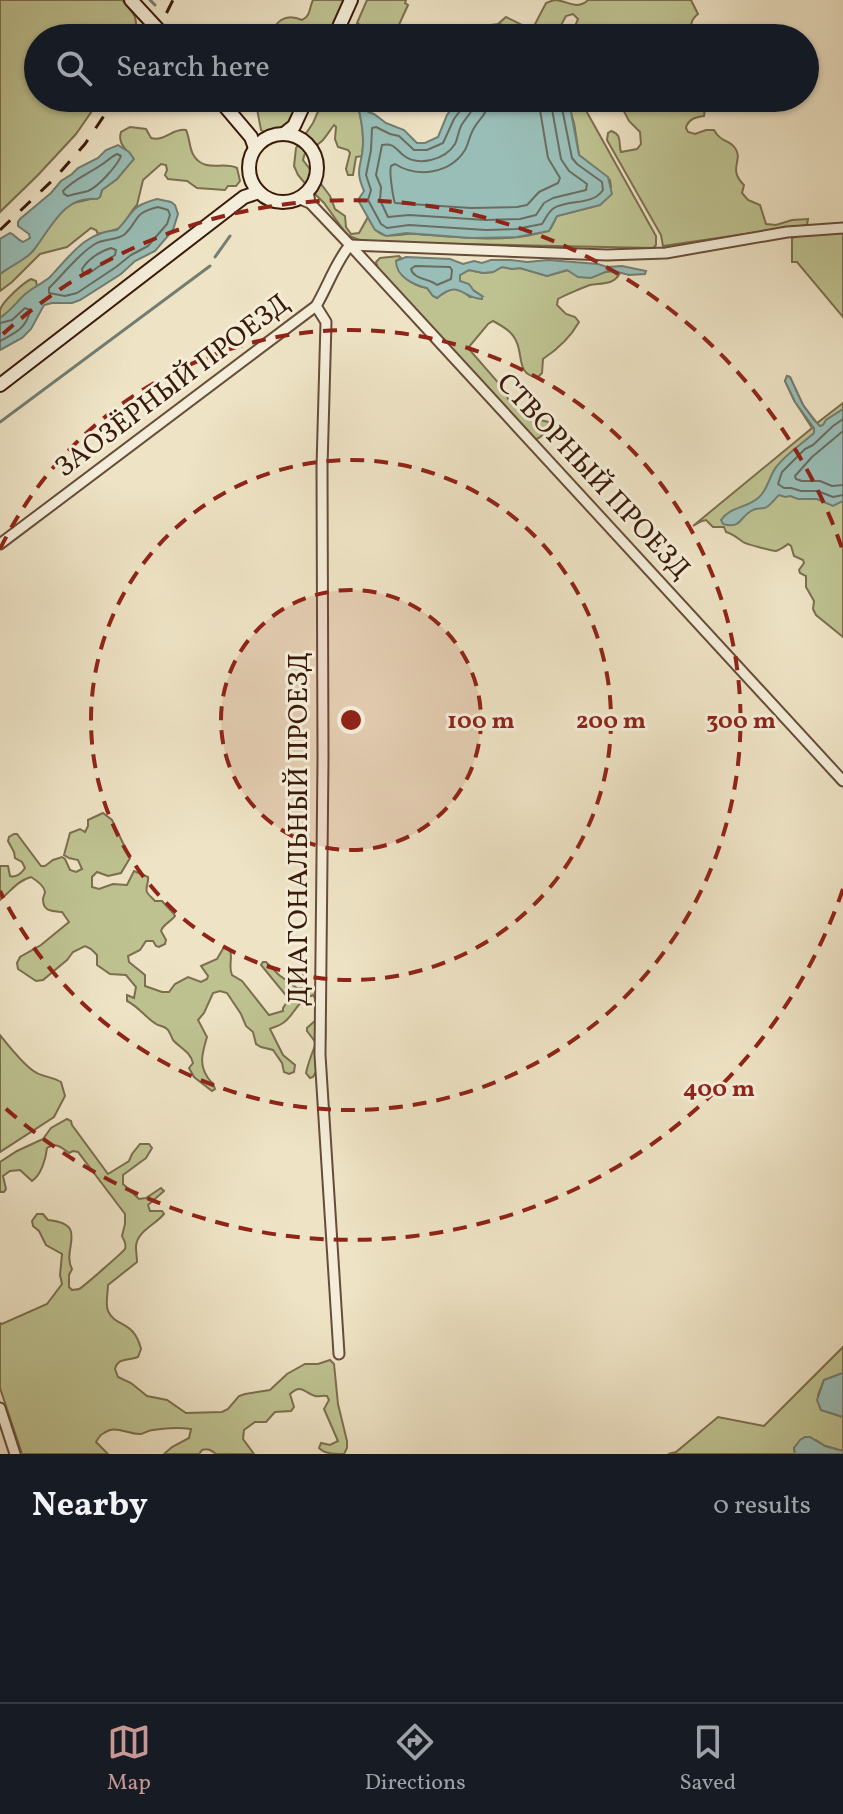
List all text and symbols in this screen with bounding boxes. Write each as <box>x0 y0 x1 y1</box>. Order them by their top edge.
search box <box>24 24 819 112</box>
icon: search <box>52 46 96 90</box>
text: Search here <box>116 47 270 89</box>
street label: ЗАОЗЁРНЫЙ ПРОЕЗД <box>47 285 299 487</box>
street label: СТВОРНЫЙ ПРОЕЗД <box>487 365 699 589</box>
street label: ДИАГОНАЛЬНЫЙ ПРОЕЗД <box>280 652 319 1006</box>
text: 100 m <box>447 705 515 739</box>
text: 200 m <box>576 705 646 739</box>
text: 300 m <box>706 705 776 739</box>
centre of rings <box>337 706 365 734</box>
text: 400 m <box>683 1073 755 1107</box>
text: Nearby <box>32 1483 148 1530</box>
text: 0 results <box>713 1488 811 1524</box>
tab: Map <box>107 1720 151 1799</box>
tab: Directions <box>365 1720 466 1799</box>
tab: Saved <box>679 1720 736 1799</box>

